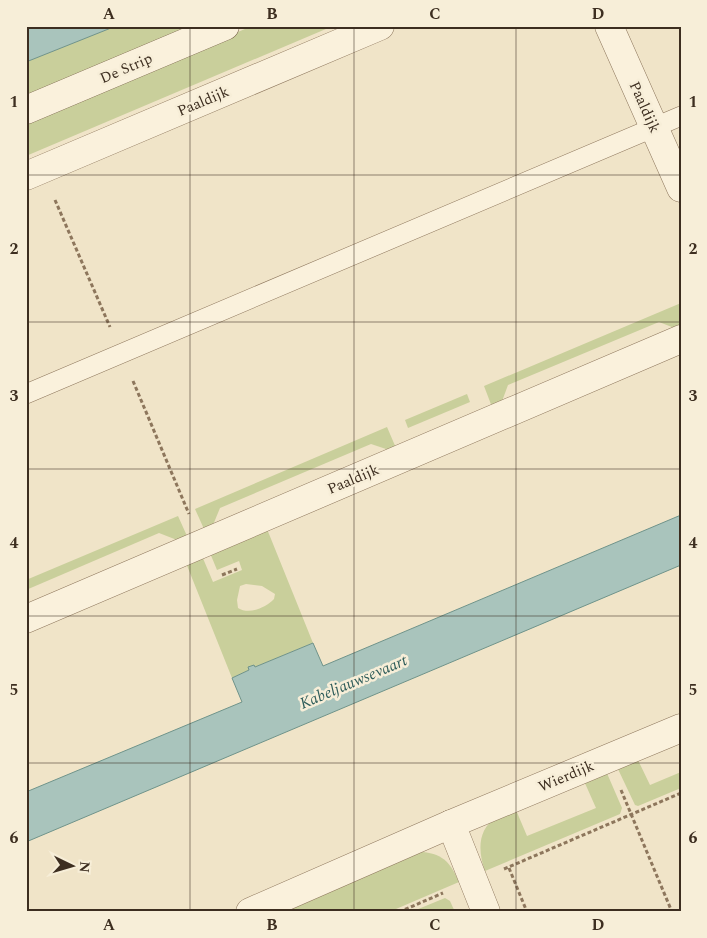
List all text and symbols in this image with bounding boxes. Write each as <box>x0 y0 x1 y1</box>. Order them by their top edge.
text: A <box>103 2 116 26</box>
text: B <box>266 2 278 26</box>
text: C <box>429 2 441 26</box>
text: D <box>592 2 605 26</box>
street label: De Strip <box>96 47 156 90</box>
street label: Paaldijk <box>623 78 666 137</box>
street label: Paaldijk <box>174 80 233 123</box>
text: 1 <box>10 90 18 114</box>
text: 1 <box>689 90 697 114</box>
text: 2 <box>10 237 19 261</box>
text: 2 <box>689 237 698 261</box>
text: 3 <box>10 384 19 408</box>
text: 3 <box>689 384 698 408</box>
street label: Paaldijk <box>324 458 383 501</box>
text: 4 <box>10 531 19 555</box>
text: 4 <box>689 531 698 555</box>
water label: Kabeljauwsevaart <box>296 648 412 715</box>
text: 5 <box>10 678 18 702</box>
text: 5 <box>689 678 697 702</box>
street label: Wierdijk <box>535 754 598 799</box>
text: 6 <box>10 826 19 850</box>
text: 6 <box>689 826 698 850</box>
north arrow <box>48 840 98 890</box>
text: N <box>73 860 95 874</box>
text: A <box>103 913 116 937</box>
text: B <box>266 913 278 937</box>
text: C <box>429 913 441 937</box>
text: D <box>592 913 605 937</box>

